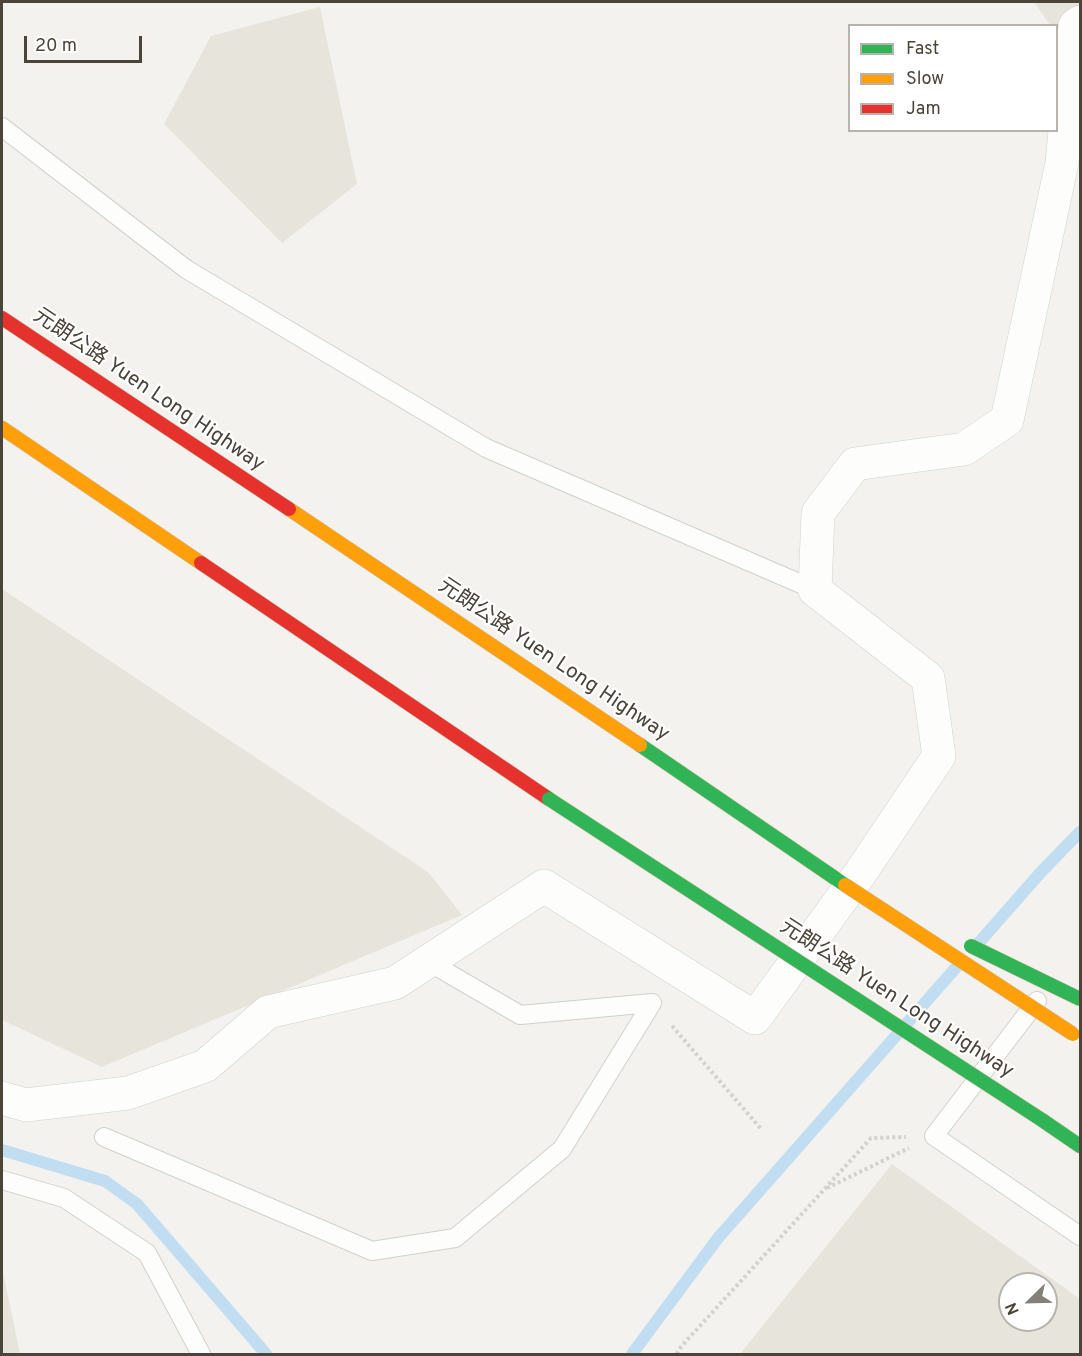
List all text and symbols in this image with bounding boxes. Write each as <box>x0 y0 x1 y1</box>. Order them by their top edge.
scale bar <box>27 24 146 62</box>
legend <box>848 24 1058 132</box>
text: 20 m <box>35 35 77 58</box>
text: Fast <box>906 38 939 61</box>
text: Slow <box>906 68 944 91</box>
text: Jam <box>906 98 941 121</box>
street label: 元朗公路 Yuen Long Highway <box>28 304 268 478</box>
street label: 元朗公路 Yuen Long Highway <box>433 574 673 748</box>
street label: 元朗公路 Yuen Long Highway <box>774 915 1018 1085</box>
north arrow <box>998 1272 1058 1332</box>
text: N <box>1002 1299 1025 1317</box>

